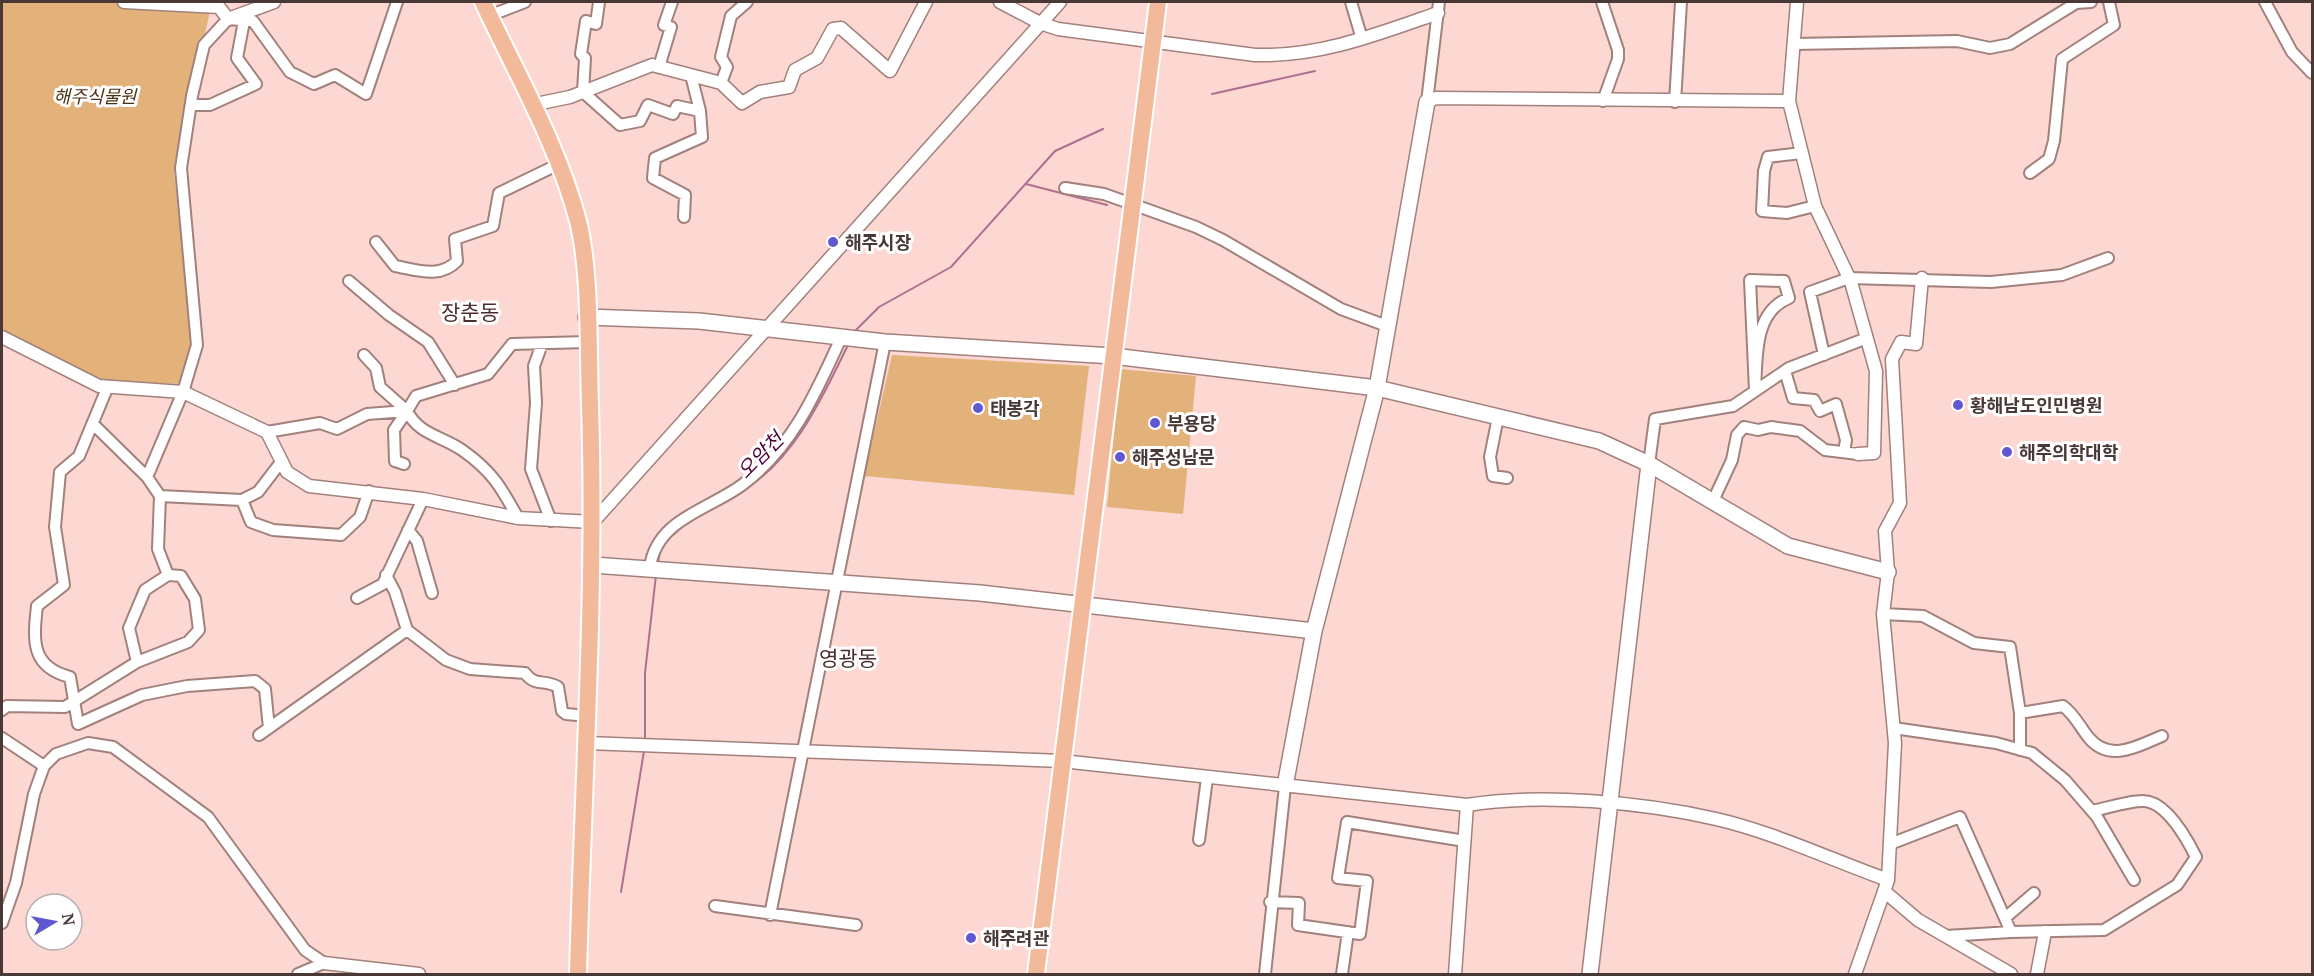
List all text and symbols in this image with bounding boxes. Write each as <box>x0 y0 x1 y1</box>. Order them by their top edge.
park label: 해주식물원 <box>54 84 138 108</box>
place label: 해주시장 <box>845 230 912 254</box>
marker: 해주시장 <box>826 235 840 249</box>
district label: 장춘동 <box>441 298 499 326</box>
place label: 황해남도인민병원 <box>1970 393 2102 417</box>
place label: 태봉각 <box>990 396 1040 420</box>
marker: 황해남도인민병원 <box>1951 398 1965 412</box>
marker: 태봉각 <box>971 401 985 415</box>
place label: 부용당 <box>1167 411 1217 435</box>
marker: 부용당 <box>1148 416 1162 430</box>
water label: 오암천 <box>731 424 791 484</box>
place label: 해주의학대학 <box>2019 440 2119 464</box>
place label: 해주성남문 <box>1132 445 1215 469</box>
marker: 해주의학대학 <box>2000 445 2014 459</box>
marker: 해주성남문 <box>1113 450 1127 464</box>
district label: 영광동 <box>819 644 877 672</box>
north arrow <box>24 892 84 952</box>
text: N <box>57 912 81 927</box>
place label: 해주려관 <box>983 926 1050 950</box>
marker: 해주려관 <box>964 931 978 945</box>

